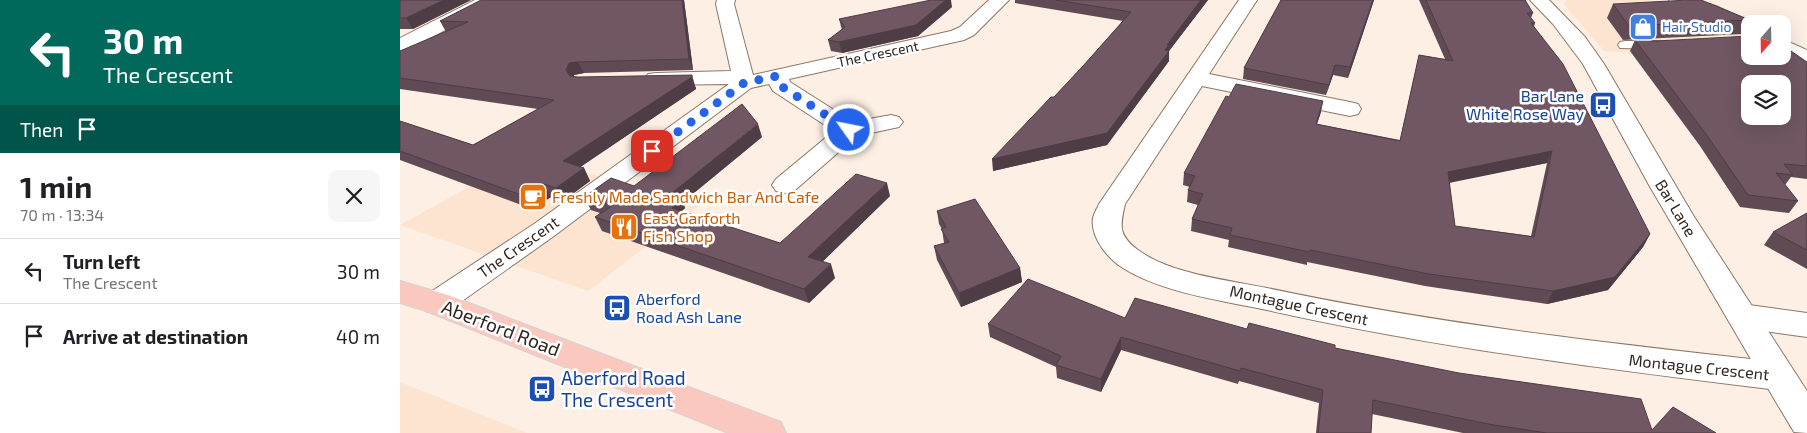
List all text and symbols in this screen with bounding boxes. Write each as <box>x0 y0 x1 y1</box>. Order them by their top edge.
shop icon: Hair Studio <box>1628 12 1658 42</box>
north arrow <box>1741 15 1791 65</box>
map controls <box>1741 15 1791 125</box>
place label: Hair Studio <box>1662 18 1732 35</box>
text: 30 m <box>103 19 183 61</box>
icon: left <box>20 20 85 85</box>
street label: The Crescent <box>836 37 920 70</box>
text: The Crescent <box>103 61 233 87</box>
button: layers <box>1741 75 1791 125</box>
place label: Bar Lane White Rose Way <box>1466 86 1585 123</box>
bus stop icon: Bar Lane White Rose Way <box>1588 90 1618 120</box>
position arrow <box>822 103 874 155</box>
icon: arrive <box>73 115 101 143</box>
text: Then <box>20 118 63 141</box>
pin <box>631 130 673 172</box>
icon: arrive <box>638 137 666 165</box>
text: 1 min <box>20 168 92 204</box>
button: close <box>328 170 380 222</box>
street label: Bar Lane <box>1652 176 1701 240</box>
cafe icon: Freshly Made Sandwich Bar And Cafe <box>518 182 548 212</box>
place label: Freshly Made Sandwich Bar And Cafe <box>552 187 819 206</box>
text: 70 m · 13:34 <box>20 205 104 224</box>
place label: East Garforth Fish Shop <box>643 208 741 245</box>
street label: The Crescent <box>474 212 562 281</box>
restaurant icon: East Garforth Fish Shop <box>609 212 639 242</box>
text: Turn left <box>63 250 140 273</box>
icon: left <box>20 257 48 285</box>
text: 30 m <box>337 260 380 283</box>
text: The Crescent <box>63 273 157 292</box>
street label: Montague Crescent <box>1228 281 1370 328</box>
place label: Aberford Road Ash Lane <box>636 289 742 326</box>
bus stop icon: Aberford Road Ash Lane <box>602 293 632 323</box>
street label: Aberford Road <box>439 294 563 361</box>
icon: arrive <box>20 322 48 350</box>
text: Arrive at destination <box>63 325 248 348</box>
text: 40 m <box>336 325 380 348</box>
street label: Montague Crescent <box>1628 350 1770 383</box>
place label: Aberford Road The Crescent <box>561 366 686 411</box>
bus stop icon: Aberford Road The Crescent <box>527 374 557 404</box>

